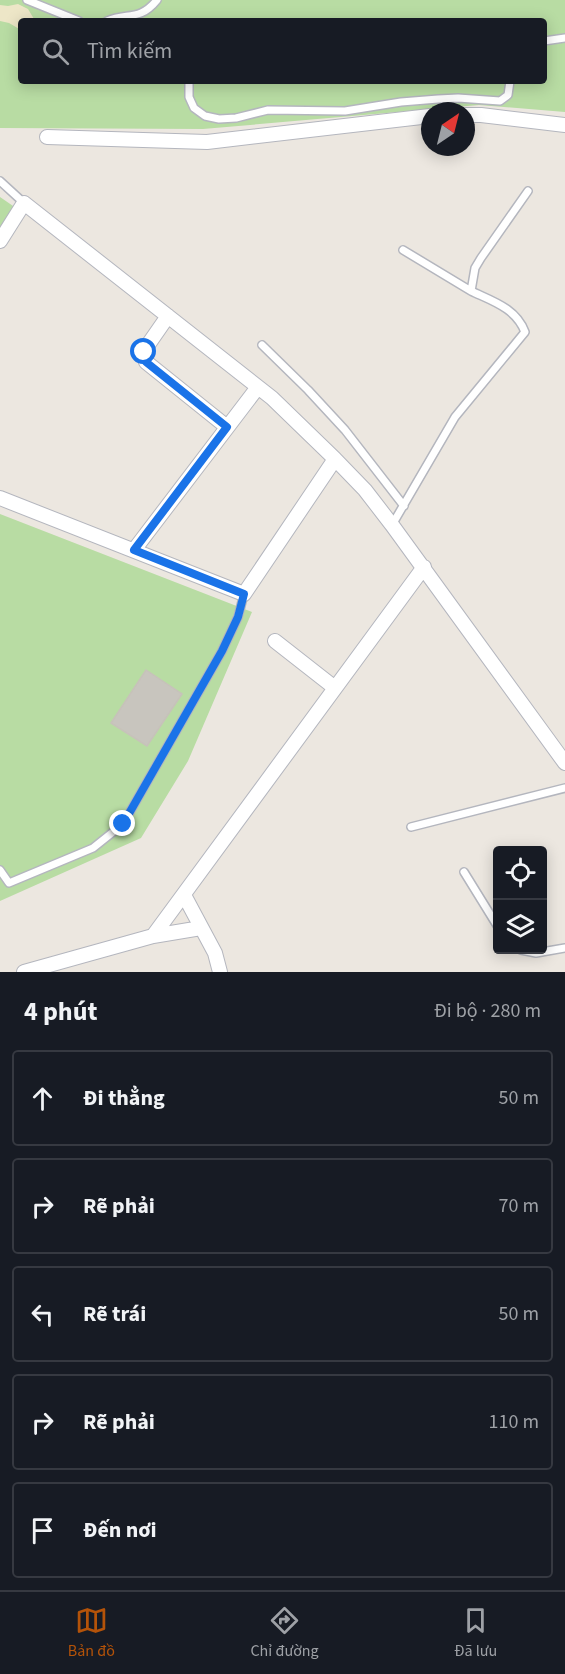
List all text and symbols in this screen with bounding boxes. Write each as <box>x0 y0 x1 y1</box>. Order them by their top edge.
search box <box>18 18 547 84</box>
icon: search <box>39 35 72 68</box>
text: Tìm kiếm <box>87 35 172 67</box>
north arrow <box>421 102 475 156</box>
route start <box>130 338 156 364</box>
route end <box>109 810 135 836</box>
map controls <box>493 846 547 954</box>
button: locate <box>493 846 547 900</box>
button: layers <box>493 900 547 954</box>
text: 4 phút <box>24 993 97 1030</box>
text: Đi bộ · 280 m <box>434 997 541 1025</box>
icon: ahead <box>26 1082 59 1115</box>
text: Đi thẳng <box>83 1082 165 1114</box>
text: 50 m <box>499 1084 539 1112</box>
icon: right <box>26 1190 59 1223</box>
text: Rẽ phải <box>83 1190 155 1222</box>
text: 70 m <box>499 1192 539 1220</box>
icon: left <box>26 1298 59 1331</box>
text: Rẽ trái <box>83 1298 146 1330</box>
text: 50 m <box>499 1300 539 1328</box>
icon: right <box>26 1406 59 1439</box>
text: Rẽ phải <box>83 1406 155 1438</box>
text: 110 m <box>489 1408 539 1436</box>
icon: arrive <box>26 1514 59 1547</box>
text: Đến nơi <box>83 1514 157 1546</box>
tab: Bản đồ <box>68 1604 115 1662</box>
tab: Chỉ đường <box>250 1604 319 1662</box>
tab: Đã lưu <box>454 1604 497 1662</box>

